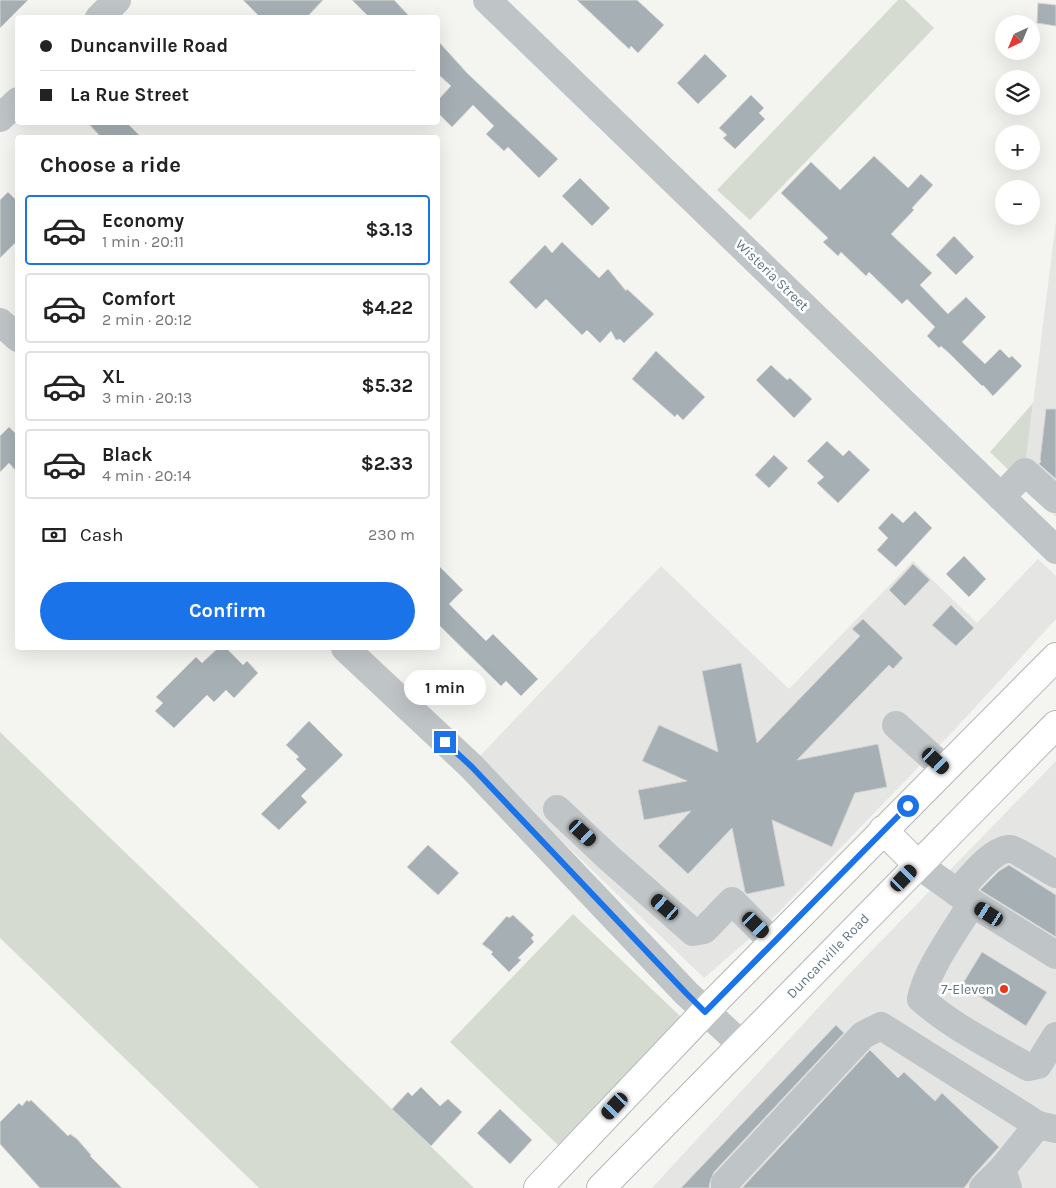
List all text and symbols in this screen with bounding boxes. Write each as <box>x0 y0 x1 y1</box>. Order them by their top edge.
north arrow <box>995 15 1040 60</box>
map controls <box>995 15 1040 225</box>
text: Duncanville Road <box>70 35 228 57</box>
button: layers <box>995 70 1040 115</box>
text: La Rue Street <box>70 84 189 106</box>
button: + <box>995 125 1040 170</box>
text: Choose a ride <box>40 152 181 178</box>
button: − <box>995 180 1040 225</box>
icon: car <box>42 208 87 253</box>
text: Economy <box>102 210 184 232</box>
text: $3.13 <box>365 219 413 241</box>
text: 1 min · 20:11 <box>102 232 184 251</box>
street label: Wisteria Street <box>732 236 812 314</box>
icon: car <box>42 286 87 331</box>
text: Comfort <box>102 288 176 310</box>
text: $4.22 <box>362 297 413 319</box>
text: 2 min · 20:12 <box>102 310 192 329</box>
icon: car <box>42 364 87 409</box>
text: XL <box>102 366 124 388</box>
text: $5.32 <box>361 375 413 397</box>
text: 3 min · 20:13 <box>102 388 192 407</box>
icon: car <box>42 442 87 487</box>
text: Black <box>102 444 153 466</box>
text: $2.33 <box>361 453 413 475</box>
text: 4 min · 20:14 <box>102 466 191 485</box>
icon: cash <box>40 521 68 549</box>
text: Cash <box>80 524 124 546</box>
text: 230 m <box>368 525 415 544</box>
button: Confirm <box>40 582 415 640</box>
callout: 1 min <box>404 670 486 704</box>
text: 1 min <box>425 678 465 697</box>
route end <box>434 731 456 753</box>
car <box>919 745 952 777</box>
route start <box>897 795 919 817</box>
car <box>566 817 599 849</box>
car <box>888 862 919 894</box>
car <box>648 891 681 923</box>
car <box>972 900 1005 928</box>
car <box>739 909 772 941</box>
street label: Duncanville Road <box>783 910 873 1002</box>
place label: 7-Eleven <box>941 981 994 998</box>
marker: 7-Eleven <box>998 983 1010 995</box>
car <box>599 1090 630 1122</box>

